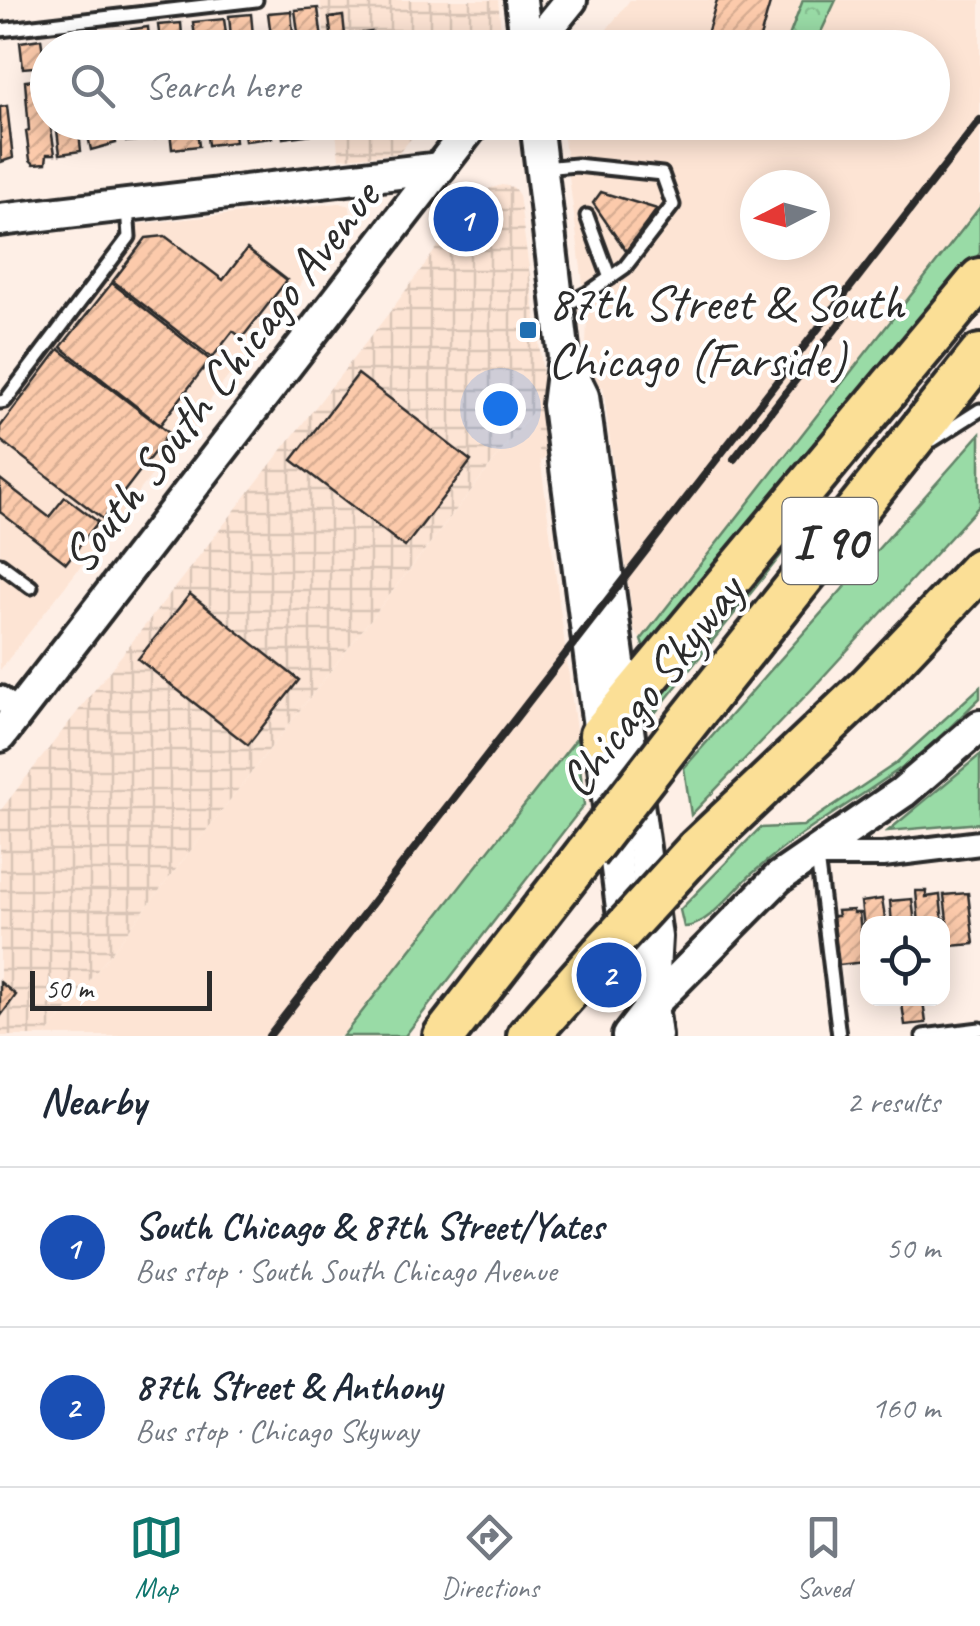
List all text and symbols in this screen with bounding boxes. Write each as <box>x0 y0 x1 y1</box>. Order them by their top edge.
search box <box>30 30 950 140</box>
icon: search <box>65 58 120 113</box>
text: Search here <box>145 62 300 109</box>
street label: South South Chicago Avenue <box>47 165 396 586</box>
north arrow <box>740 170 830 260</box>
pin: 1 <box>434 182 498 256</box>
place label: 87th Street & South Chicago (Farside) <box>548 271 906 392</box>
marker: 87th Street & South Chicago (Farside) <box>517 319 539 341</box>
your location <box>475 383 526 434</box>
road number: I 90 <box>782 498 878 584</box>
street label: Chicago Skyway <box>545 559 760 810</box>
map controls <box>860 916 950 1006</box>
button: locate <box>860 916 950 1006</box>
pin: 2 <box>576 938 642 1012</box>
scale bar <box>30 966 212 1010</box>
text: 50 m <box>45 971 93 1006</box>
text: Nearby <box>40 1075 146 1128</box>
text: 2 results <box>846 1081 940 1122</box>
text: South Chicago & 87th Street/Yates <box>135 1203 604 1250</box>
text: 1 <box>65 1227 80 1268</box>
text: 50 m <box>886 1227 940 1268</box>
text: Bus stop · South South Chicago Avenue <box>135 1250 557 1291</box>
text: 87th Street & Anthony <box>135 1363 442 1410</box>
text: 2 <box>65 1387 80 1428</box>
text: 160 m <box>871 1387 940 1428</box>
text: Bus stop · Chicago Skyway <box>135 1410 418 1451</box>
tab: Map <box>129 1510 184 1605</box>
tab: Directions <box>441 1510 539 1605</box>
tab: Saved <box>796 1510 851 1605</box>

